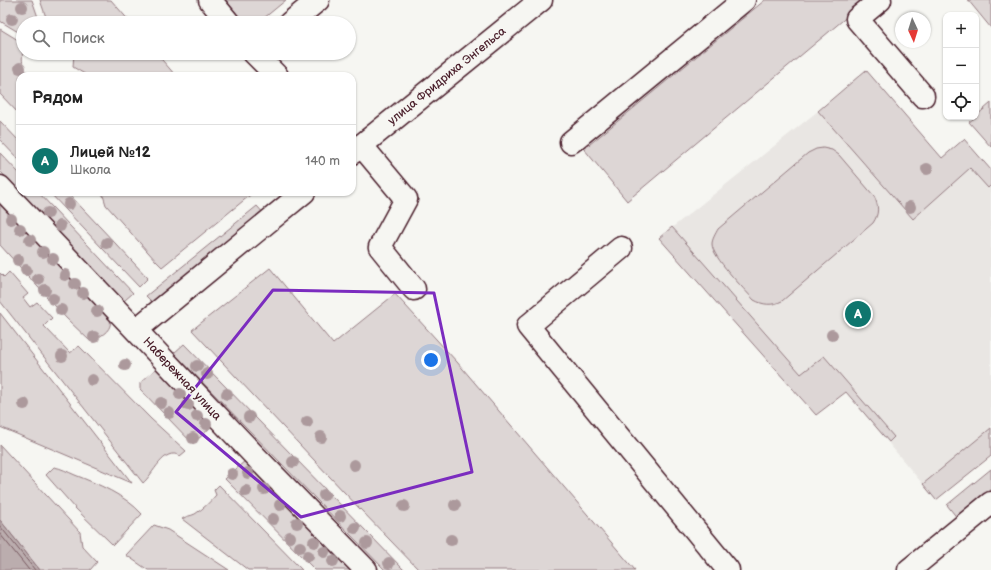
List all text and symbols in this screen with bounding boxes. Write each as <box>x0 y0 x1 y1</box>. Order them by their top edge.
north arrow <box>895 12 931 48</box>
map controls <box>943 12 979 120</box>
button: + <box>943 12 979 48</box>
search box <box>16 16 356 60</box>
street label: улица Фридриха Энгельса <box>385 24 509 128</box>
icon: search <box>30 27 52 49</box>
text: Поиск <box>62 29 105 48</box>
button: − <box>943 48 979 84</box>
button: locate <box>943 84 979 120</box>
text: Рядом <box>32 88 83 108</box>
text: Лицей №12 <box>70 143 150 162</box>
text: A <box>41 153 49 169</box>
text: 140 m <box>305 153 340 169</box>
text: Школа <box>70 162 111 178</box>
pin: A <box>845 299 871 329</box>
street label: Набережная улица <box>140 334 224 424</box>
your location <box>421 350 441 370</box>

